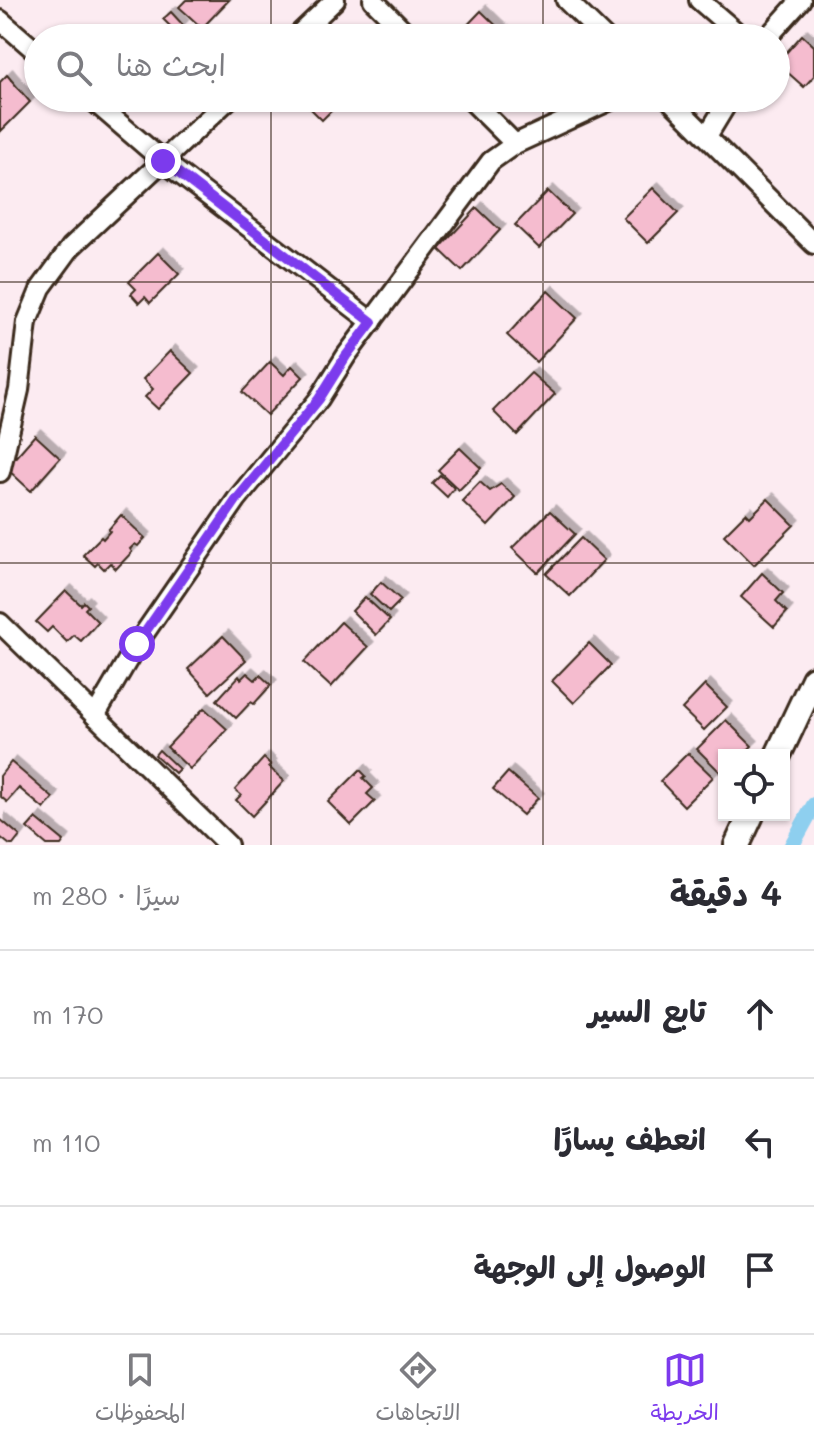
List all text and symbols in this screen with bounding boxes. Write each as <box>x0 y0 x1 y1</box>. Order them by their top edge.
search box <box>24 24 790 112</box>
text: ابحث هنا <box>116 44 226 84</box>
icon: search <box>52 46 96 90</box>
route end <box>145 143 181 179</box>
route start <box>119 626 155 662</box>
map controls <box>718 749 790 821</box>
button: locate <box>718 749 790 821</box>
text: 4 دقيقة <box>670 870 782 915</box>
text: سيرًا · 280 m <box>32 878 181 912</box>
text: تابع السير <box>588 990 706 1030</box>
icon: ahead <box>738 992 782 1036</box>
text: 170 m <box>32 997 103 1031</box>
text: انعطف يسارًا <box>553 1118 706 1158</box>
icon: left <box>738 1120 782 1164</box>
text: 110 m <box>32 1125 100 1159</box>
text: الوصول إلى الوجهة <box>473 1246 706 1286</box>
icon: arrive <box>738 1248 782 1292</box>
tab: المحفوظات <box>95 1348 186 1432</box>
tab: الاتجاهات <box>375 1348 460 1432</box>
tab: الخريطة <box>650 1348 719 1432</box>

